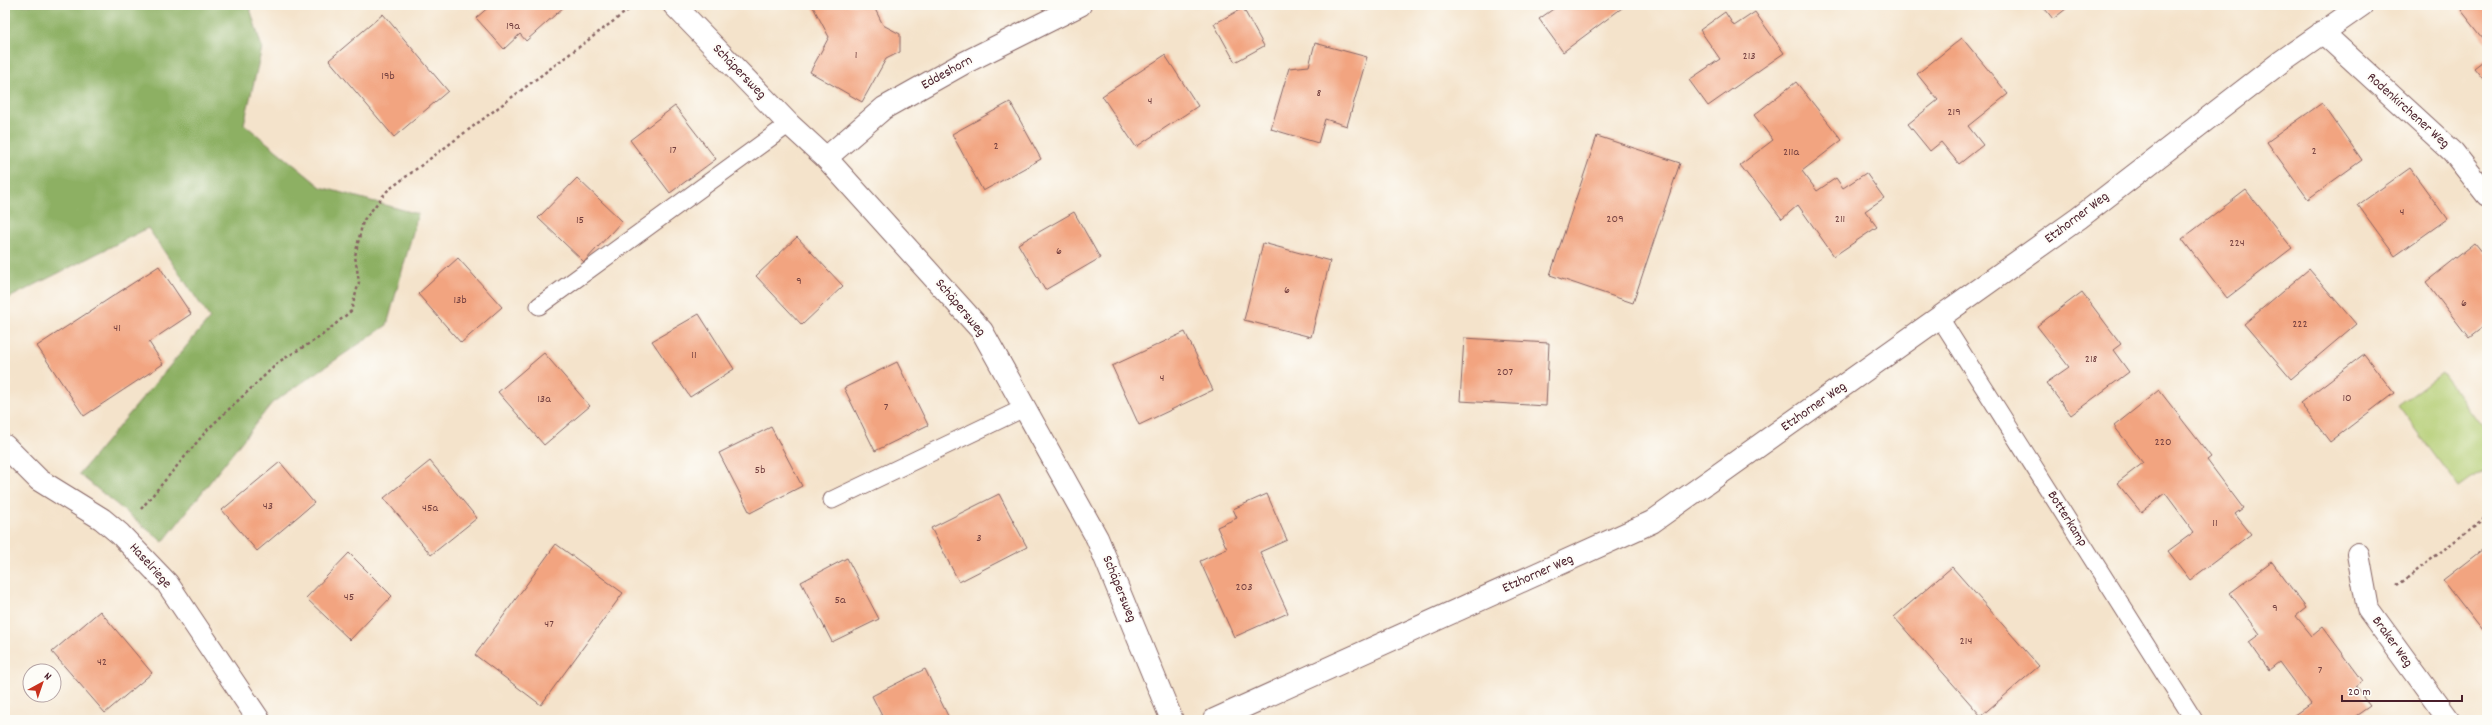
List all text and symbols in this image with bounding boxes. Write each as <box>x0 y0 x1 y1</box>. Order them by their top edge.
house number: 19a <box>506 18 520 35</box>
street label: Schäpersweg <box>707 40 771 104</box>
house number: 1 <box>855 47 857 64</box>
house number: 213 <box>1742 48 1756 65</box>
street label: Eddeshorn <box>918 51 976 95</box>
house number: 19b <box>381 68 395 85</box>
street label: Rodenkirchener Weg <box>2362 68 2454 154</box>
house number: 8 <box>1317 85 1322 102</box>
house number: 4 <box>1148 93 1153 110</box>
house number: 219 <box>1947 104 1961 121</box>
house number: 2 <box>993 138 999 155</box>
house number: 17 <box>669 142 677 159</box>
house number: 2 <box>2311 143 2317 160</box>
house number: 211a <box>1783 144 1799 161</box>
street label: Etzhorner Weg <box>2041 187 2113 249</box>
house number: 4 <box>2400 204 2405 221</box>
house number: 209 <box>1606 211 1624 228</box>
house number: 211 <box>1835 211 1845 228</box>
house number: 15 <box>576 212 584 229</box>
house number: 224 <box>2229 235 2245 252</box>
house number: 6 <box>1056 243 1062 260</box>
house number: 9 <box>796 273 802 290</box>
street label: Schäpersweg <box>930 275 990 341</box>
house number: 6 <box>1284 282 1290 299</box>
house number: 13b <box>453 292 467 309</box>
house number: 6 <box>2461 295 2467 312</box>
house number: 222 <box>2292 316 2308 333</box>
house number: 41 <box>113 320 121 337</box>
house number: 11 <box>691 347 697 364</box>
house number: 218 <box>2085 351 2098 368</box>
house number: 207 <box>1497 364 1514 381</box>
house number: 4 <box>1160 370 1165 387</box>
street label: Etzhorner Weg <box>1777 377 1851 437</box>
house number: 10 <box>2342 390 2352 407</box>
house number: 13a <box>537 391 551 408</box>
house number: 7 <box>884 399 889 416</box>
house number: 220 <box>2154 434 2172 451</box>
house number: 5b <box>755 462 765 479</box>
street label: Botterkamp <box>2042 487 2092 551</box>
house number: 43 <box>263 498 273 515</box>
house number: 45a <box>422 500 438 517</box>
house number: 11 <box>2212 515 2218 532</box>
house number: 3 <box>976 530 982 547</box>
street label: Haselriege <box>124 539 176 593</box>
street label: Etzhorner Weg <box>1499 549 1577 599</box>
street label: Schäpersweg <box>1097 553 1141 625</box>
house number: 203 <box>1235 579 1253 596</box>
house number: 45 <box>344 589 354 606</box>
house number: 5a <box>834 592 846 609</box>
house number: 9 <box>2272 600 2278 617</box>
street label: Braker Weg <box>2367 612 2417 672</box>
house number: 47 <box>544 616 554 633</box>
house number: 214 <box>1960 633 1972 650</box>
house number: 42 <box>97 654 107 671</box>
house number: 7 <box>2318 662 2323 679</box>
north arrow <box>22 663 62 703</box>
text: N <box>40 669 55 685</box>
scale bar <box>2342 677 2462 703</box>
text: 20 m <box>2348 684 2371 701</box>

